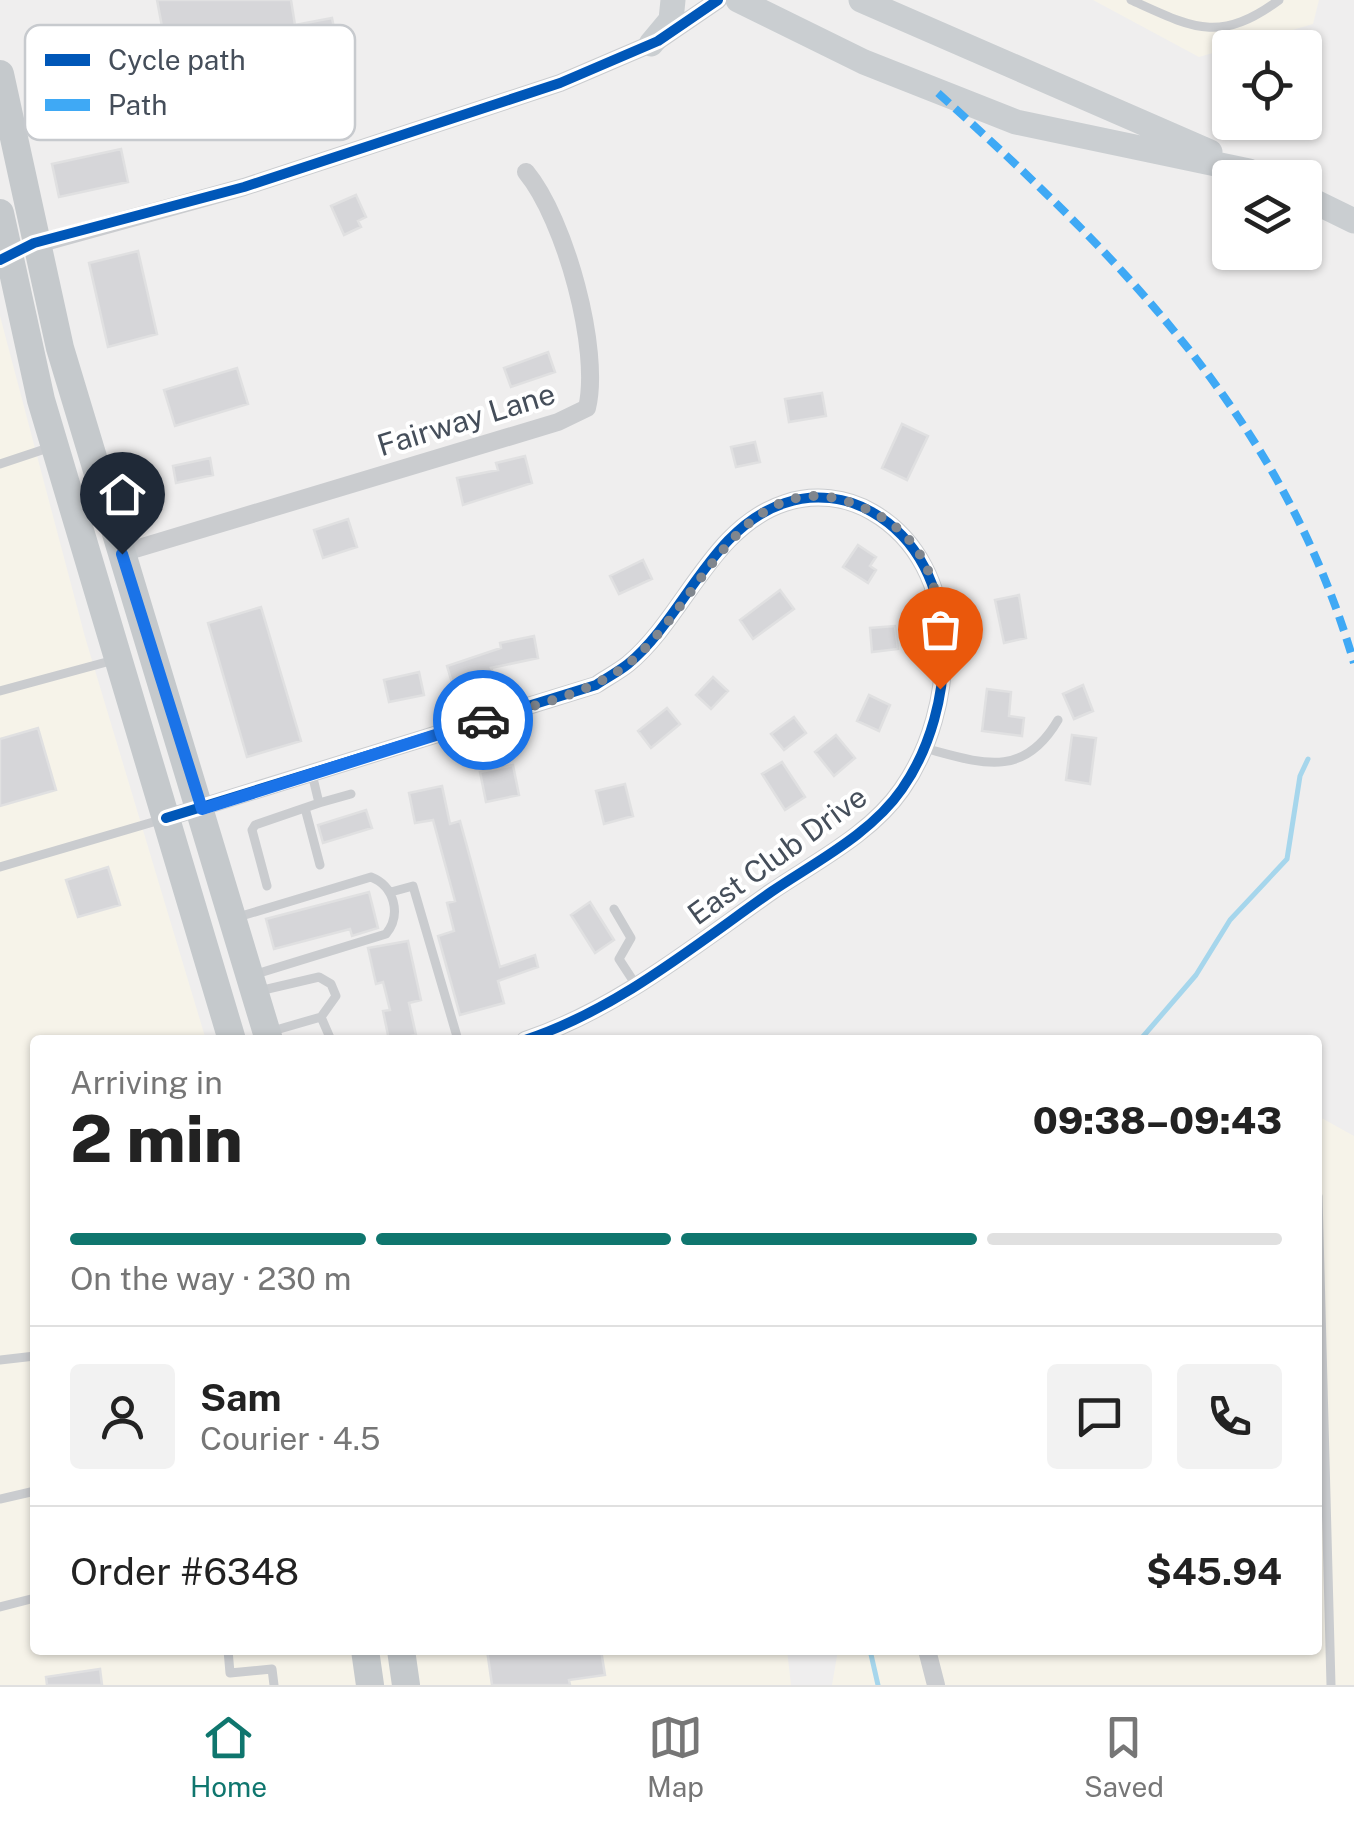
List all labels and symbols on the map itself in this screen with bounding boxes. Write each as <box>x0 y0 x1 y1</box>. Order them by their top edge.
legend <box>25 25 355 140</box>
text: Cycle path <box>108 43 246 76</box>
text: Path <box>108 88 167 121</box>
street label: Fairway Lane <box>373 375 559 463</box>
pin <box>80 452 165 555</box>
pin <box>898 587 983 690</box>
courier <box>433 670 533 770</box>
street label: East Club Drive <box>681 778 873 932</box>

